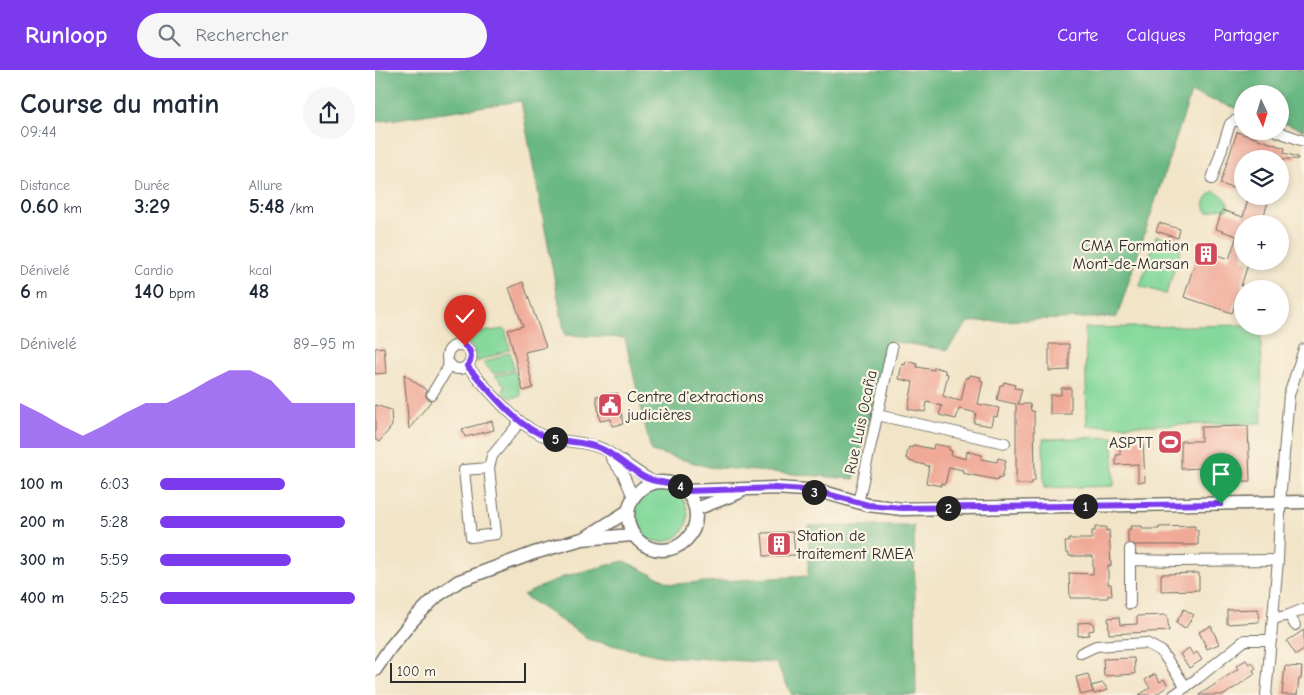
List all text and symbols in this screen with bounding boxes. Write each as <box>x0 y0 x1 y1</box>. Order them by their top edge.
search box <box>137 13 487 58</box>
text: Runloop <box>25 21 107 49</box>
icon: search <box>155 21 183 49</box>
text: Rechercher <box>195 24 288 46</box>
text: Carte <box>1057 25 1098 46</box>
text: Calques <box>1126 25 1186 46</box>
text: Partager <box>1214 25 1279 46</box>
north arrow <box>1234 85 1289 140</box>
map controls <box>1234 85 1289 335</box>
button: share <box>303 87 355 139</box>
text: Course du matin <box>20 88 220 120</box>
text: 09:44 <box>20 123 57 141</box>
button: layers <box>1234 150 1289 205</box>
text: Distance <box>20 177 70 194</box>
text: Durée <box>134 177 169 194</box>
text: Allure <box>249 177 282 194</box>
text: 0.60 <box>20 194 59 218</box>
text: 3:29 <box>134 194 170 218</box>
text: 5:48 <box>249 194 285 218</box>
text: km <box>59 200 82 217</box>
text: /km <box>285 200 314 217</box>
button: + <box>1234 215 1289 270</box>
place label: CMA Formation Mont-de-Marsan <box>1073 237 1189 273</box>
building icon: CMA Formation Mont-de-Marsan <box>1193 241 1219 267</box>
text: Dénivelé <box>20 262 69 279</box>
text: Cardio <box>134 262 173 279</box>
text: kcal <box>249 262 272 279</box>
text: 6 <box>20 279 31 303</box>
text: 140 <box>134 279 164 303</box>
text: 48 <box>249 279 269 303</box>
button: − <box>1234 280 1289 335</box>
text: m <box>31 285 47 302</box>
text: bpm <box>164 285 195 302</box>
pin <box>444 295 486 346</box>
icon: check <box>451 302 479 330</box>
text: Dénivelé <box>20 335 76 353</box>
text: 89–95 m <box>293 335 355 353</box>
street label: Rue Luis Ocaña <box>841 368 881 476</box>
place label: Centre d'extractions judicières <box>625 388 764 424</box>
public building icon: Centre d'extractions judicières <box>597 392 623 418</box>
pin: 5 <box>543 426 567 452</box>
sports icon: ASPTT <box>1157 429 1183 455</box>
text: 5 <box>552 431 559 448</box>
place label: ASPTT <box>1109 434 1154 452</box>
pin <box>1200 453 1242 504</box>
icon: arrive <box>1207 460 1235 488</box>
pin: 4 <box>667 474 693 498</box>
text: 100 m <box>20 475 63 493</box>
text: 6:03 <box>100 475 129 493</box>
text: 4 <box>677 478 684 495</box>
pin: 3 <box>801 480 827 504</box>
text: 3 <box>811 484 818 501</box>
pin: 1 <box>1073 494 1097 518</box>
pin: 2 <box>935 496 961 520</box>
text: 1 <box>1083 498 1088 515</box>
text: 2 <box>945 500 952 517</box>
text: 200 m <box>20 513 65 531</box>
text: 5:28 <box>100 513 128 531</box>
place label: Station de traitement RMEA <box>796 527 914 563</box>
building icon: Station de traitement RMEA <box>766 531 792 557</box>
text: 300 m <box>20 551 65 569</box>
text: 5:59 <box>100 551 129 569</box>
text: 400 m <box>20 589 64 607</box>
text: 5:25 <box>100 589 129 607</box>
scale bar <box>390 660 526 683</box>
text: 100 m <box>397 663 436 680</box>

